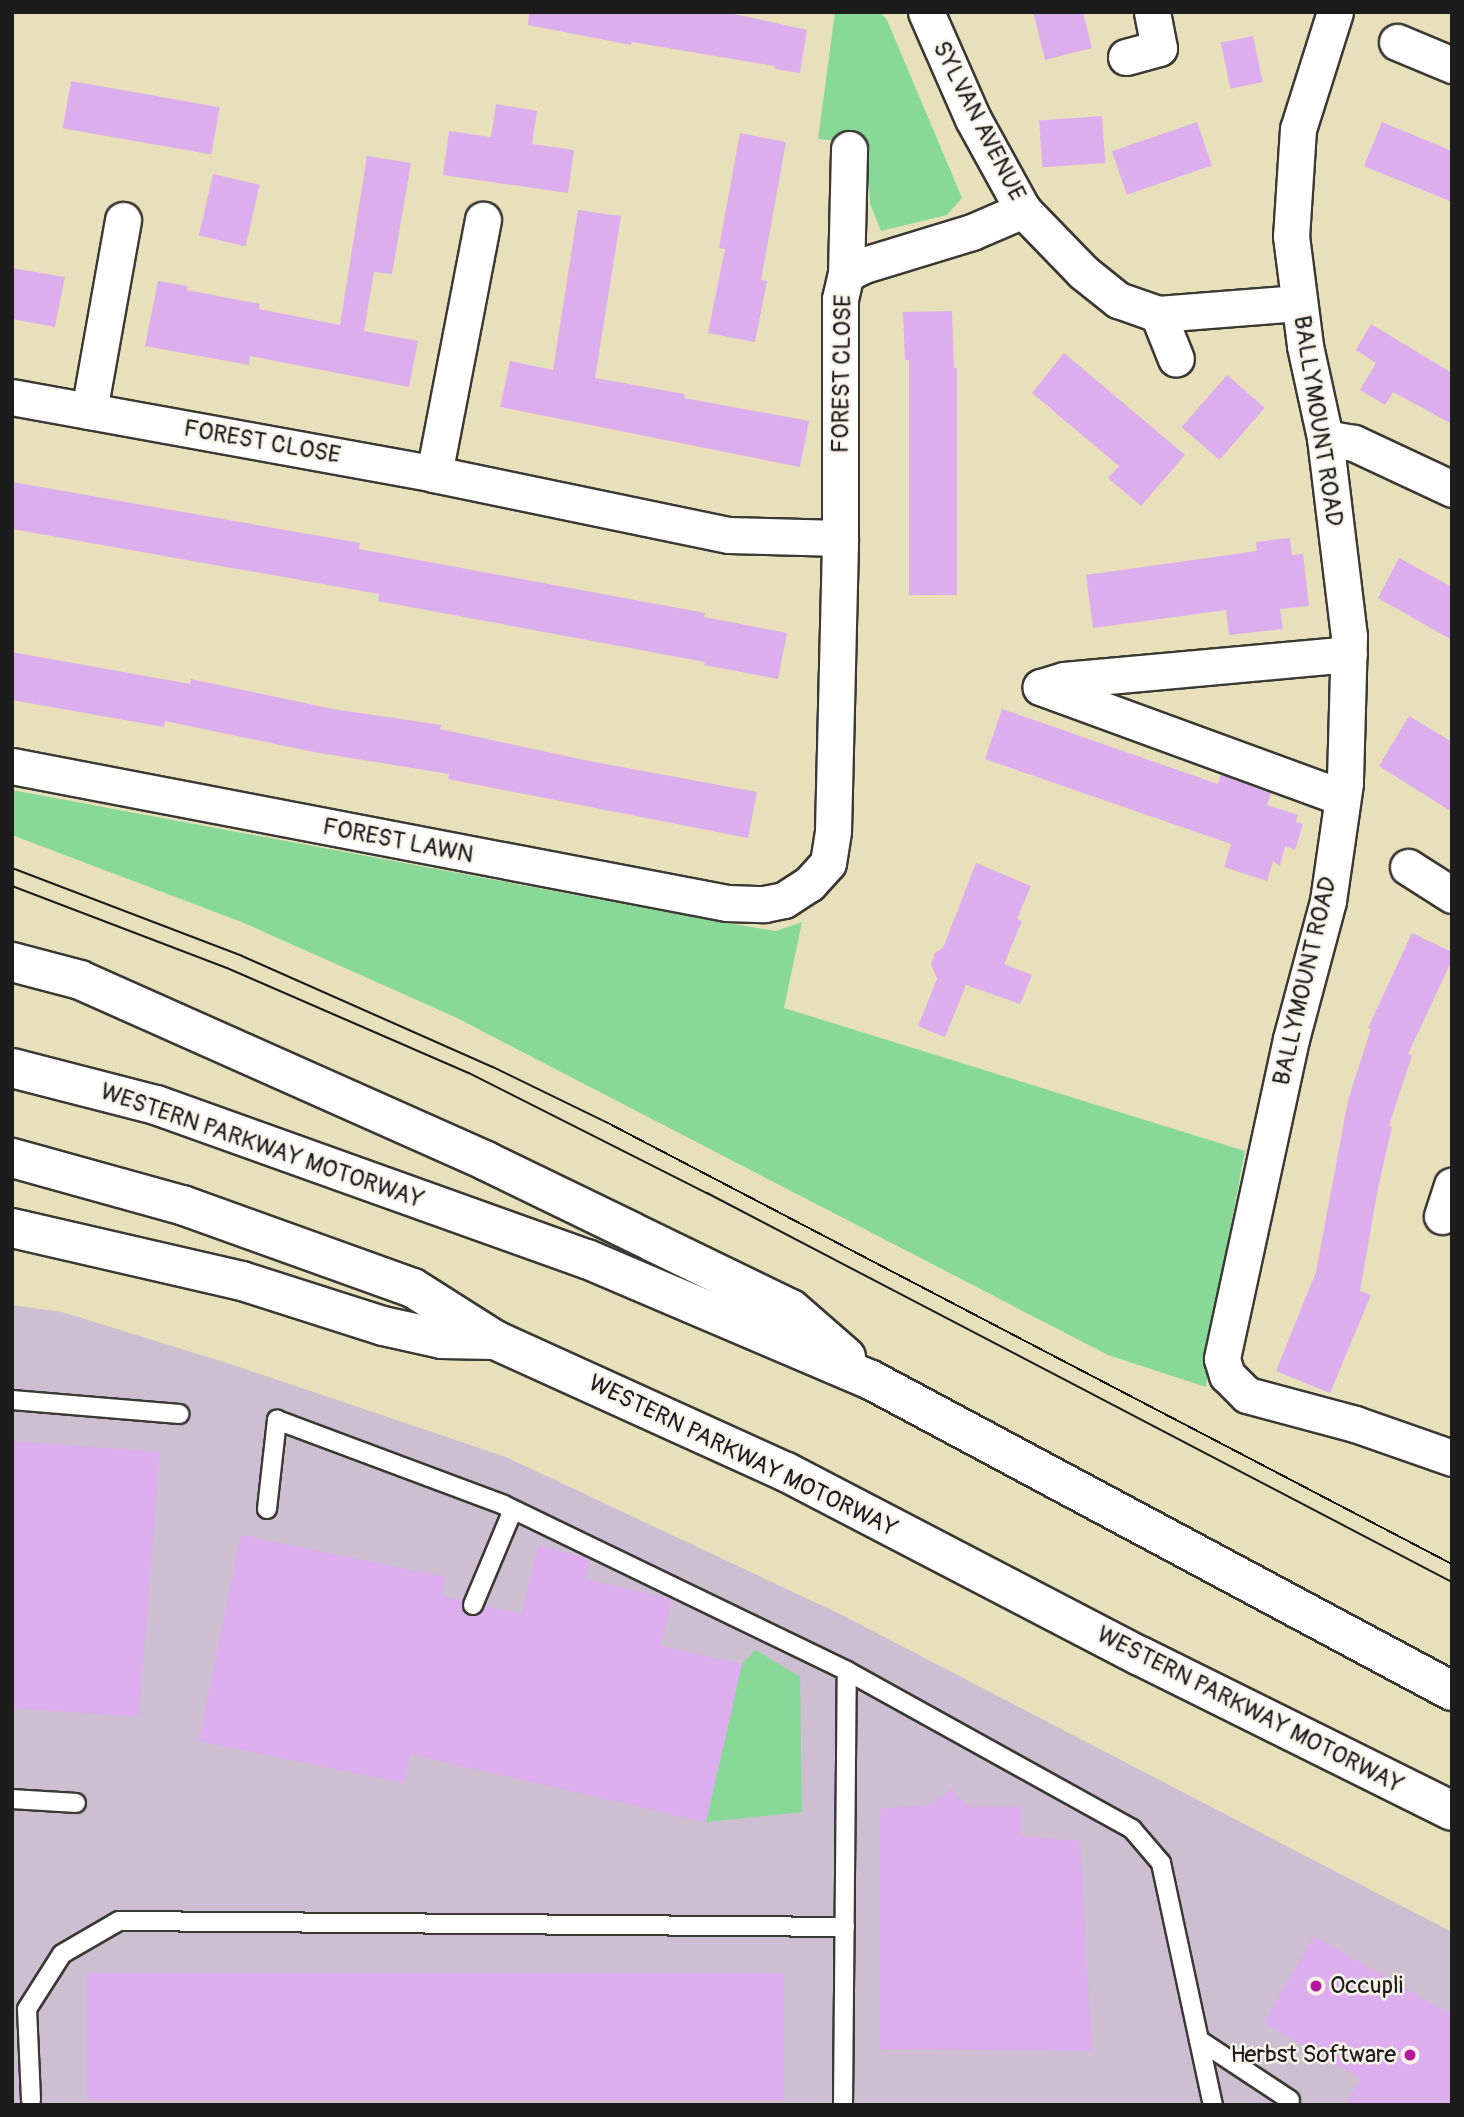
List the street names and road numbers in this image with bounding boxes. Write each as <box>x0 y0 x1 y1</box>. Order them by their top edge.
street label: SYLVAN AVENUE <box>926 36 1032 206</box>
street label: FOREST CLOSE <box>826 294 858 454</box>
street label: BALLYMOUNT ROAD <box>1287 314 1349 528</box>
street label: FOREST CLOSE <box>181 414 343 470</box>
street label: FOREST LAWN <box>320 812 476 870</box>
street label: BALLYMOUNT ROAD <box>1267 874 1343 1088</box>
street label: WESTERN PARKWAY MOTORWAY <box>97 1077 427 1215</box>
street label: WESTERN PARKWAY MOTORWAY <box>584 1369 902 1543</box>
street label: WESTERN PARKWAY MOTORWAY <box>1092 1620 1408 1800</box>

